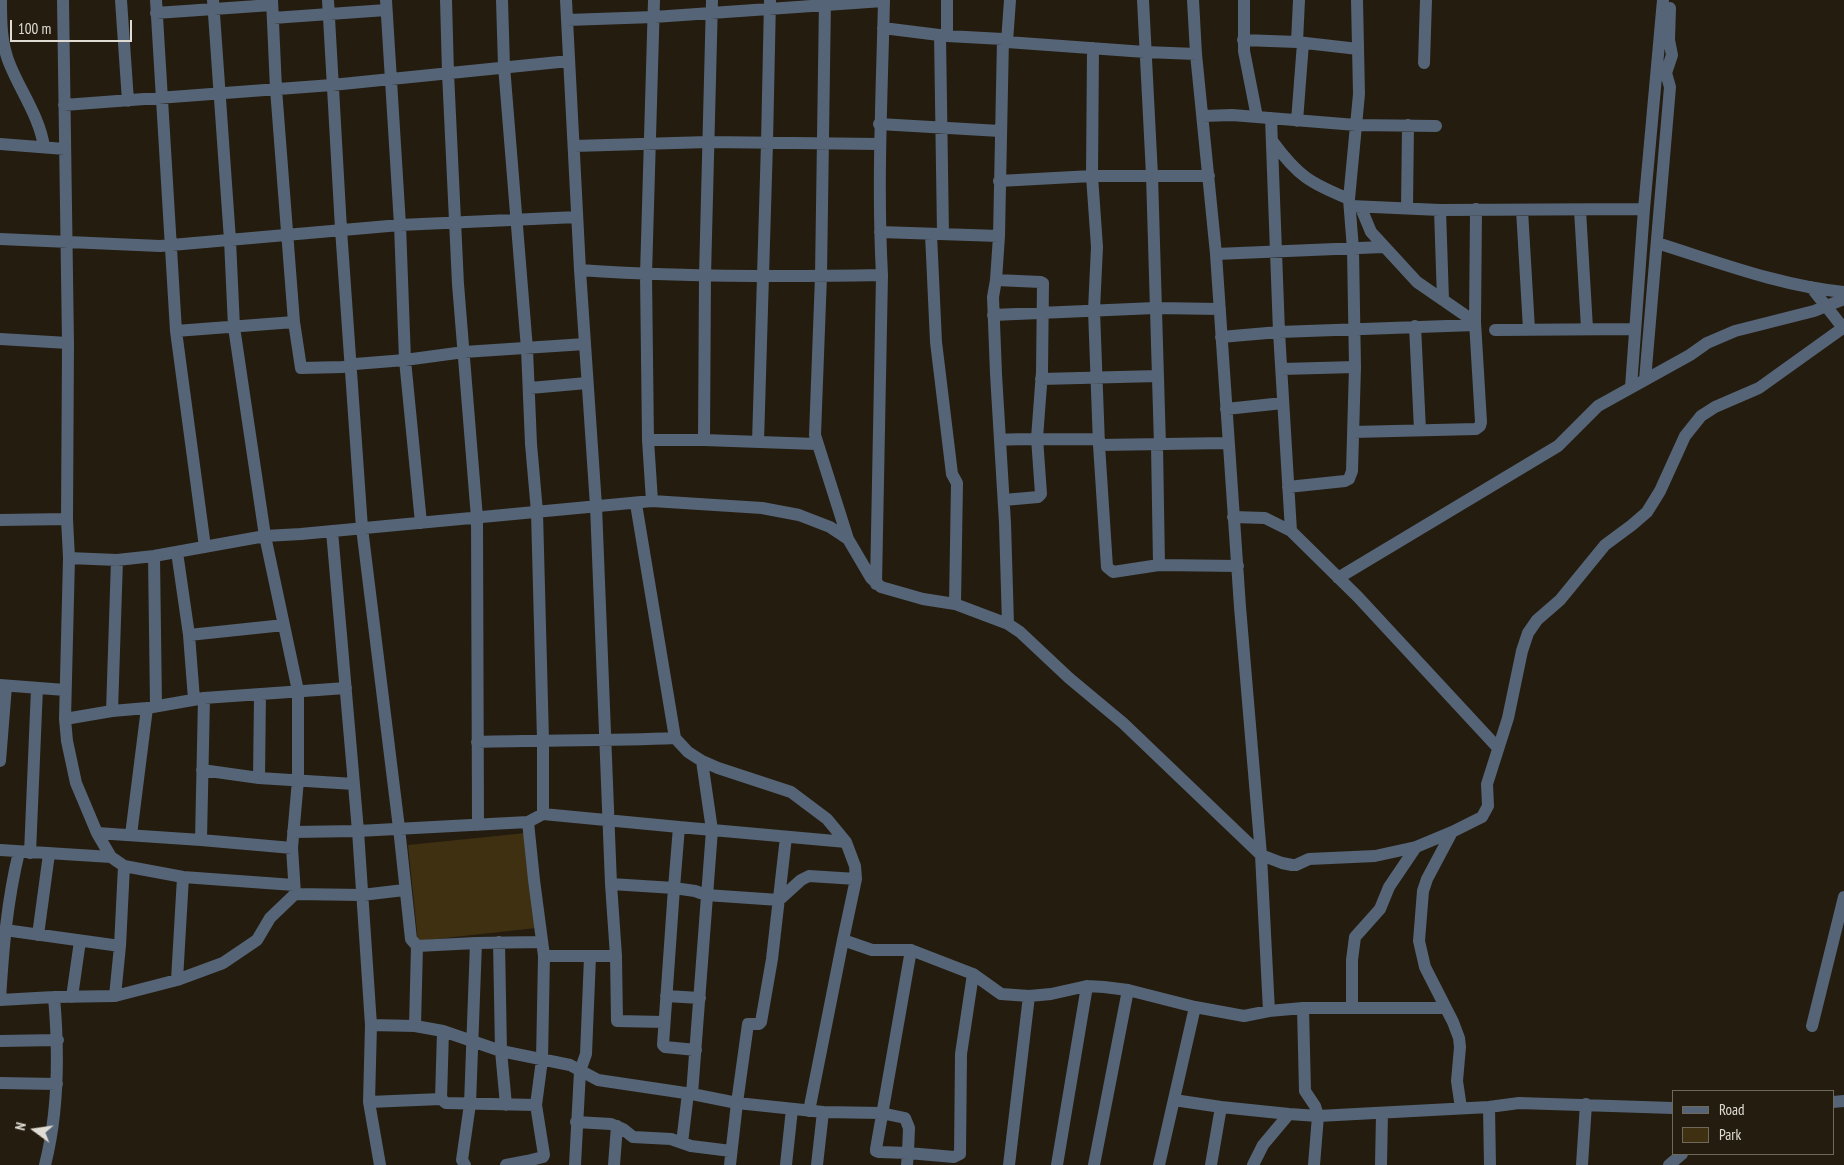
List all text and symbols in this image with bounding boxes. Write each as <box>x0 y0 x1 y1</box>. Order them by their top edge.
scale bar <box>12 10 135 42</box>
text: 100 m <box>18 19 51 38</box>
legend <box>1672 1090 1834 1155</box>
text: Road <box>1719 1100 1745 1119</box>
north arrow <box>10 1105 60 1155</box>
text: N <box>11 1121 30 1132</box>
text: Park <box>1719 1125 1741 1144</box>

